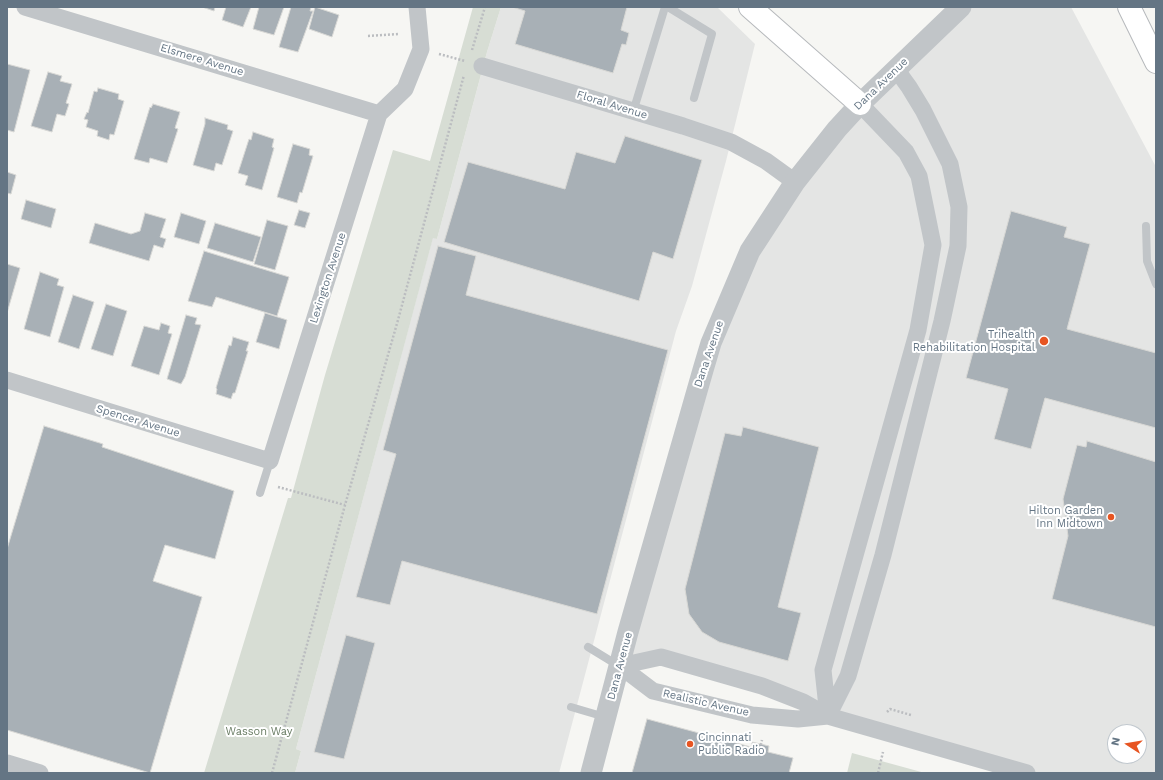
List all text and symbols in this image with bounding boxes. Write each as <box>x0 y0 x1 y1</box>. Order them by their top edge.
street label: Elsmere Avenue <box>159 41 245 79</box>
street label: Dana Avenue <box>851 55 911 113</box>
street label: Floral Avenue <box>575 88 649 122</box>
street label: Lexington Avenue <box>307 231 349 325</box>
street label: Dana Avenue <box>691 319 727 389</box>
place label: Trihealth Rehabilitation Hospital <box>913 328 1035 354</box>
marker: Trihealth Rehabilitation Hospital <box>1038 335 1050 347</box>
street label: Spencer Avenue <box>95 402 181 440</box>
place label: Hilton Garden Inn Midtown <box>1029 504 1103 530</box>
marker: Hilton Garden Inn Midtown <box>1106 512 1116 522</box>
street label: Dana Avenue <box>605 631 635 701</box>
street label: Realistic Avenue <box>662 687 750 719</box>
north arrow <box>1107 724 1147 764</box>
park label: Wasson Way <box>226 725 292 739</box>
place label: Cincinnati Public Radio <box>698 731 765 757</box>
text: N <box>1109 736 1123 747</box>
marker: Cincinnati Public Radio <box>685 739 695 749</box>

